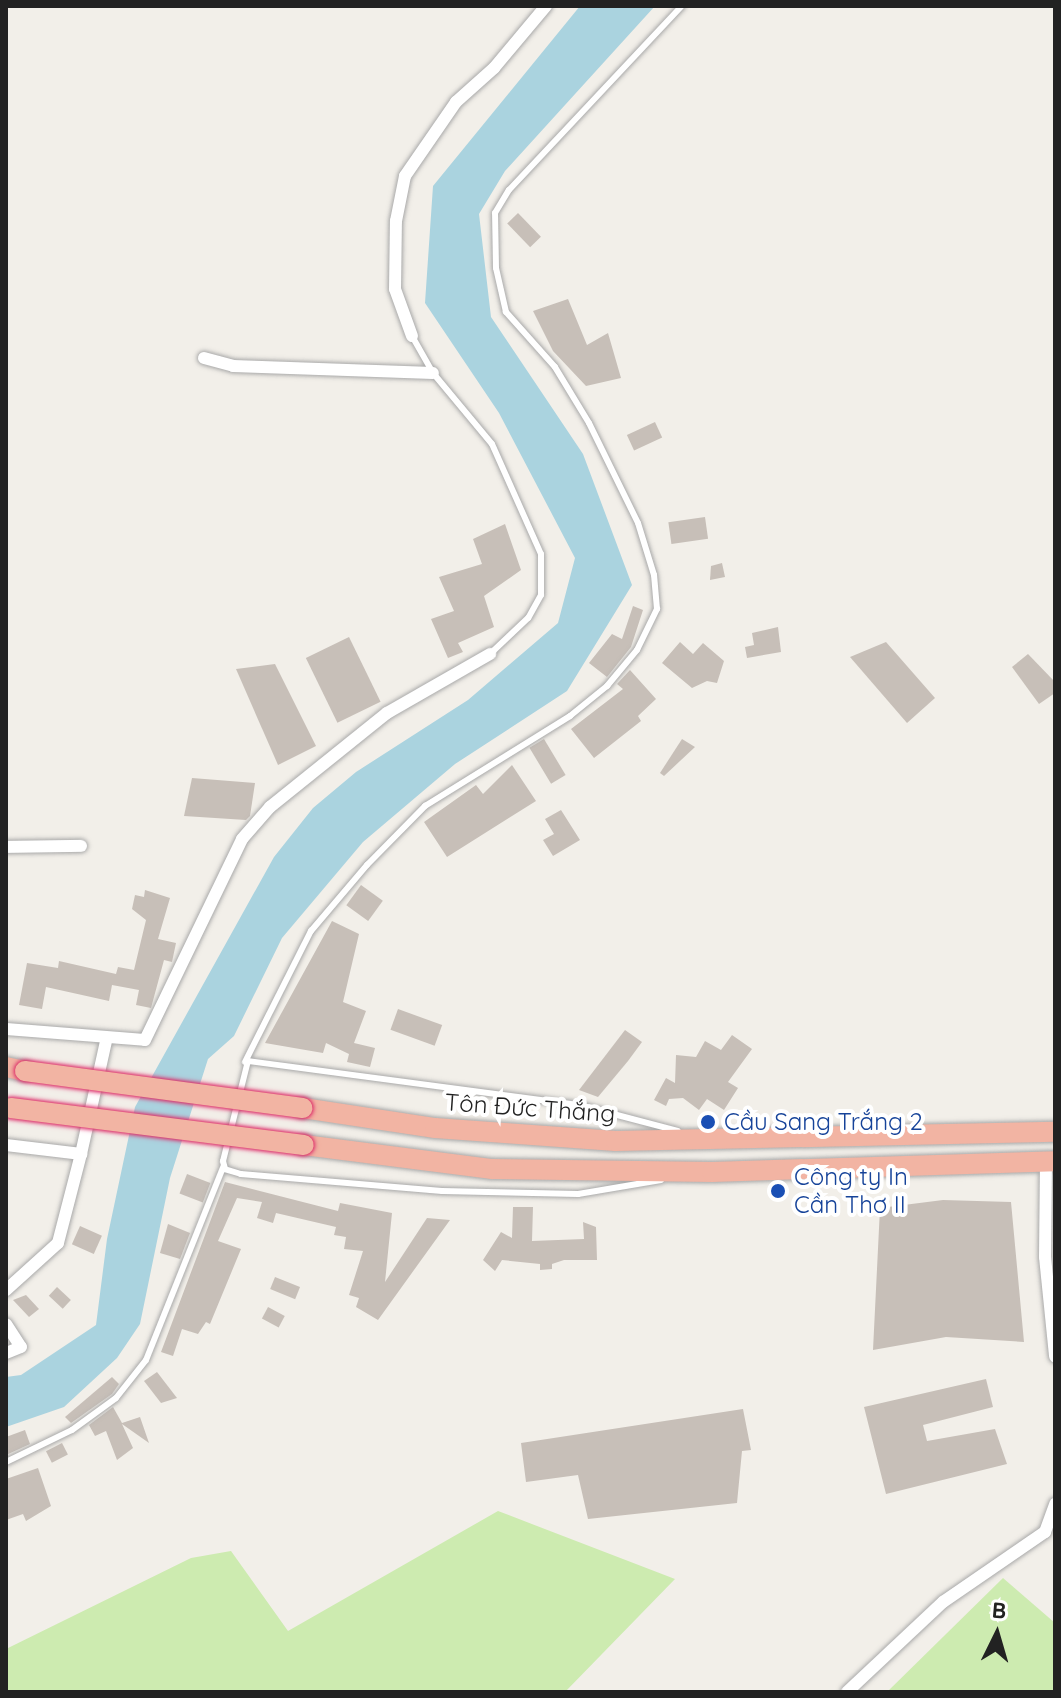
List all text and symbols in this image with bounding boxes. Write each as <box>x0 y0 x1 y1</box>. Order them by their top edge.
street label: Tôn Đức Thắng <box>444 1088 616 1128</box>
place label: Cầu Sang Trắng 2 <box>724 1108 923 1136</box>
marker: Cầu Sang Trắng 2 <box>699 1113 717 1131</box>
place label: Công ty In Cần Thơ II <box>794 1163 908 1219</box>
marker: Công ty In Cần Thơ II <box>769 1182 787 1200</box>
north arrow <box>957 1594 1037 1674</box>
text: B <box>991 1596 1007 1625</box>

